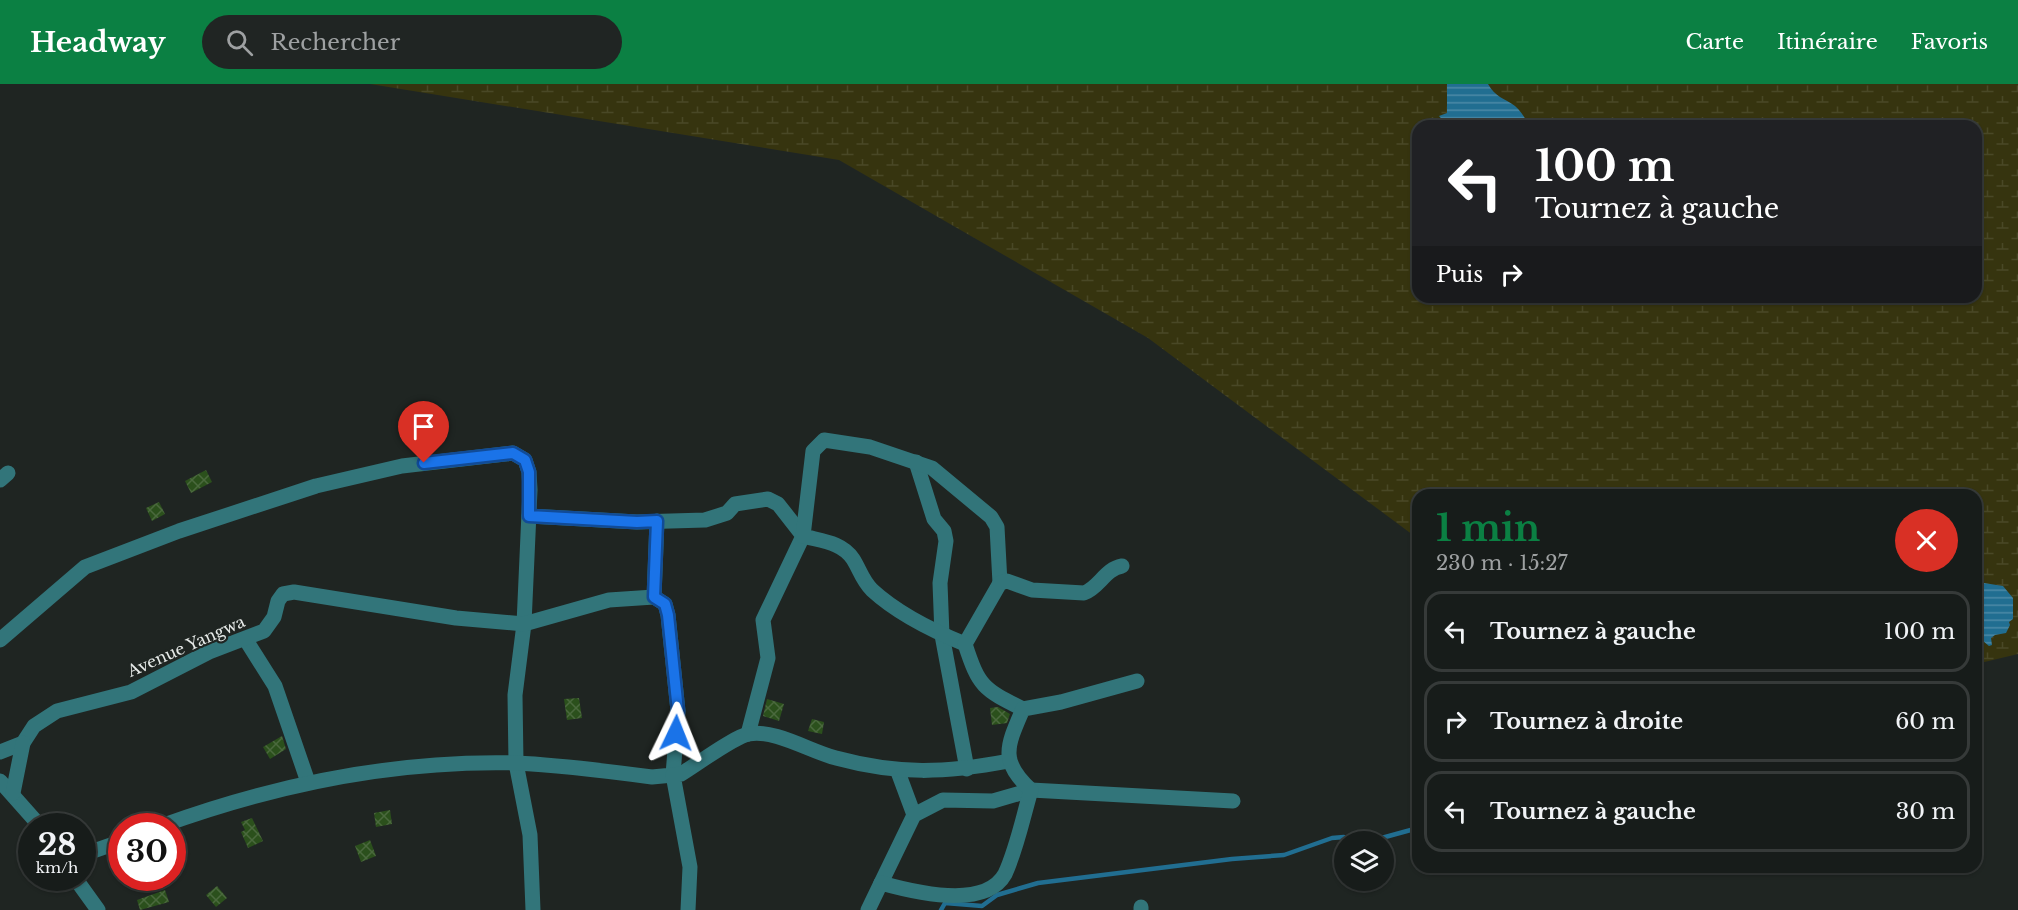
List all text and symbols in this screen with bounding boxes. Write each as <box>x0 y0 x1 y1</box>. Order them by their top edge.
search box <box>202 15 622 69</box>
text: Headway <box>30 25 166 60</box>
icon: search <box>223 26 256 59</box>
text: Rechercher <box>271 29 400 56</box>
text: Carte <box>1686 29 1744 55</box>
text: Itinéraire <box>1777 29 1878 55</box>
text: Favoris <box>1911 29 1988 55</box>
text: 100 m <box>1535 140 1674 192</box>
icon: left <box>1436 144 1514 222</box>
text: Tournez à gauche <box>1535 192 1779 225</box>
icon: right <box>1495 258 1528 291</box>
text: Puis <box>1436 261 1483 288</box>
pin <box>398 401 449 463</box>
icon: arrive <box>407 410 440 443</box>
text: 1 min <box>1436 506 1540 551</box>
button: close <box>1895 509 1958 572</box>
text: 230 m · 15:27 <box>1436 551 1568 575</box>
street label: Avenue Yangwa <box>123 611 248 681</box>
icon: left <box>1439 615 1472 648</box>
text: Tournez à gauche <box>1490 618 1696 645</box>
text: 100 m <box>1884 618 1955 645</box>
position arrow <box>644 701 708 765</box>
icon: right <box>1439 705 1472 738</box>
text: Tournez à droite <box>1490 708 1683 735</box>
text: 60 m <box>1895 708 1955 735</box>
icon: left <box>1439 795 1472 828</box>
text: Tournez à gauche <box>1490 798 1696 825</box>
text: 30 m <box>1896 798 1955 825</box>
speed limit sign: 30 <box>108 813 186 891</box>
text: 28 <box>38 826 76 863</box>
map controls <box>1334 831 1394 891</box>
button: layers <box>1334 831 1394 891</box>
text: km/h <box>36 858 78 877</box>

